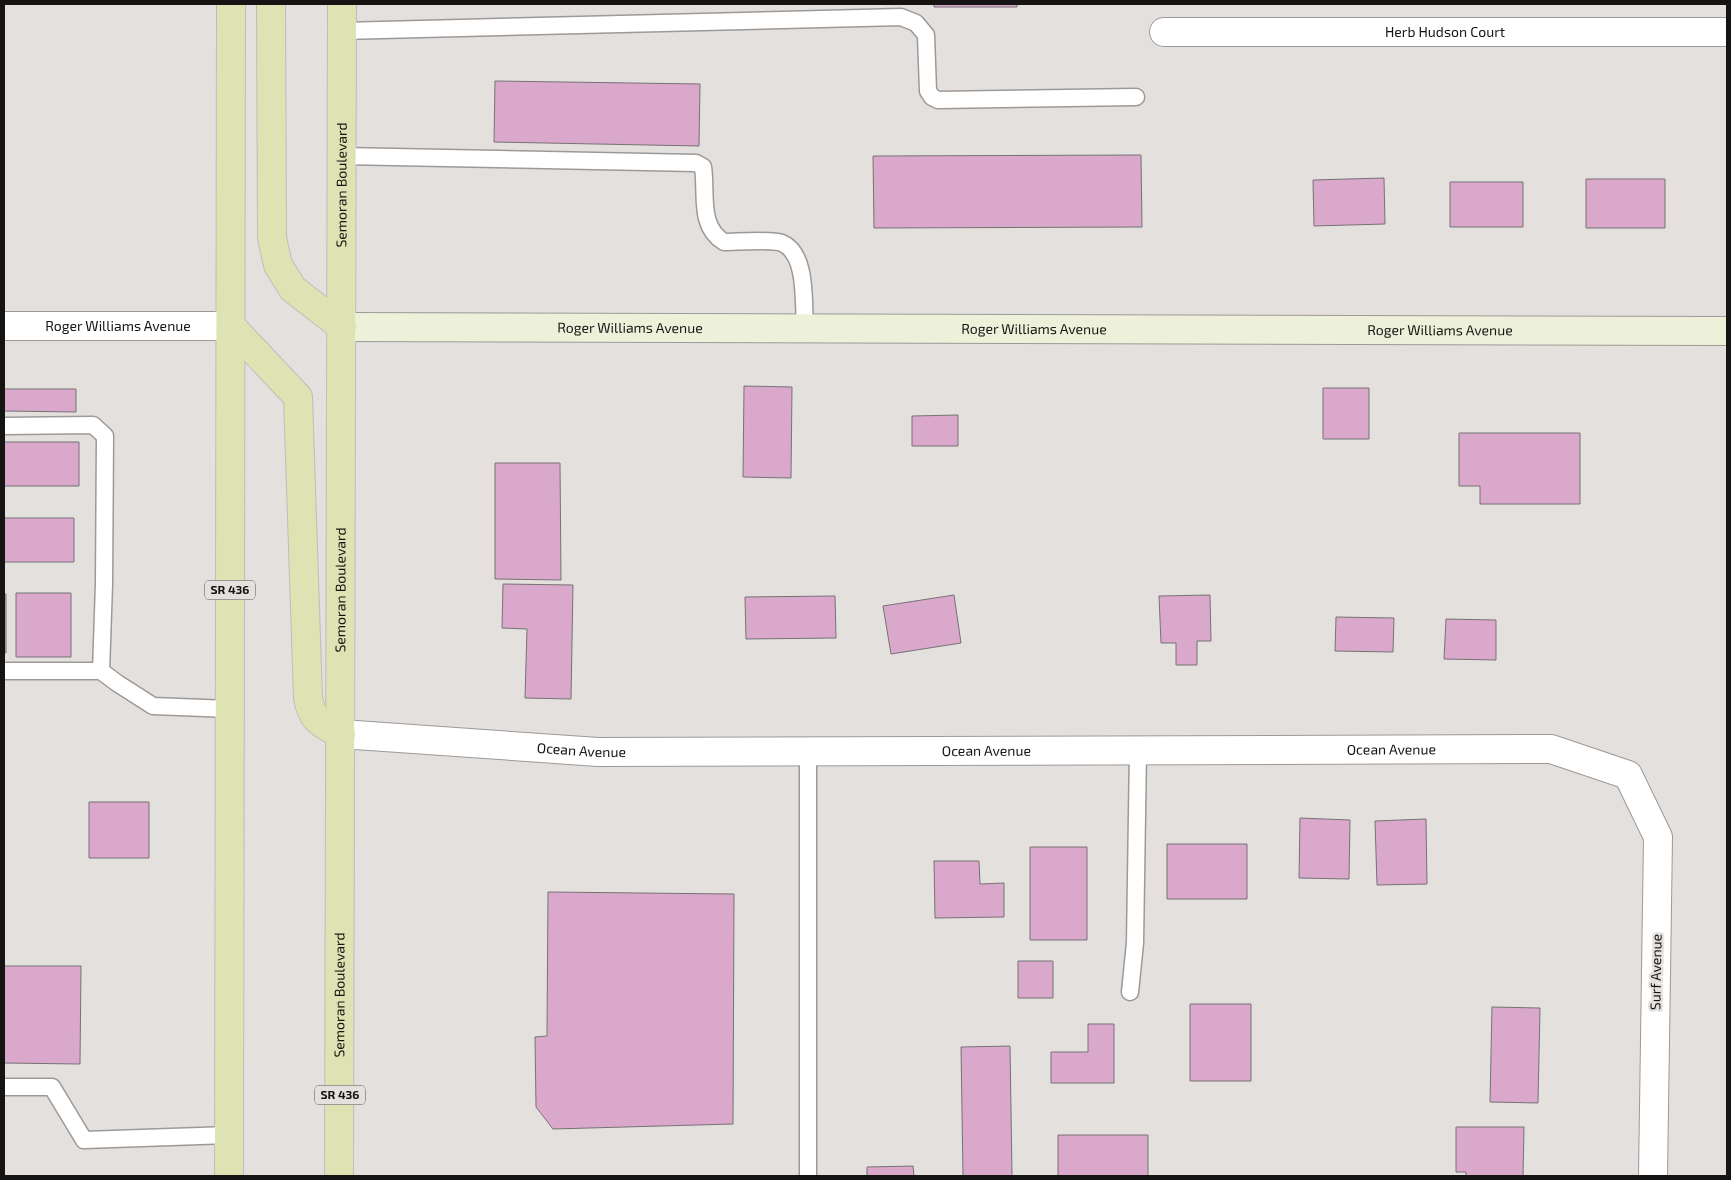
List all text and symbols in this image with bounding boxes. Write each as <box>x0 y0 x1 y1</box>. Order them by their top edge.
street label: Herb Hudson Court <box>1385 23 1505 40</box>
street label: Semoran Boulevard <box>332 122 350 248</box>
street label: Roger Williams Avenue <box>45 317 191 334</box>
street label: Roger Williams Avenue <box>557 319 703 336</box>
street label: Roger Williams Avenue <box>961 320 1107 337</box>
street label: Roger Williams Avenue <box>1367 321 1513 338</box>
street label: Semoran Boulevard <box>331 527 349 653</box>
road number: SR 436 <box>205 580 255 600</box>
street label: Ocean Avenue <box>536 739 626 760</box>
street label: Ocean Avenue <box>1347 740 1436 758</box>
street label: Ocean Avenue <box>942 742 1031 759</box>
street label: Semoran Boulevard <box>330 932 348 1058</box>
street label: Surf Avenue <box>1646 934 1665 1010</box>
road number: SR 436 <box>315 1086 365 1104</box>

